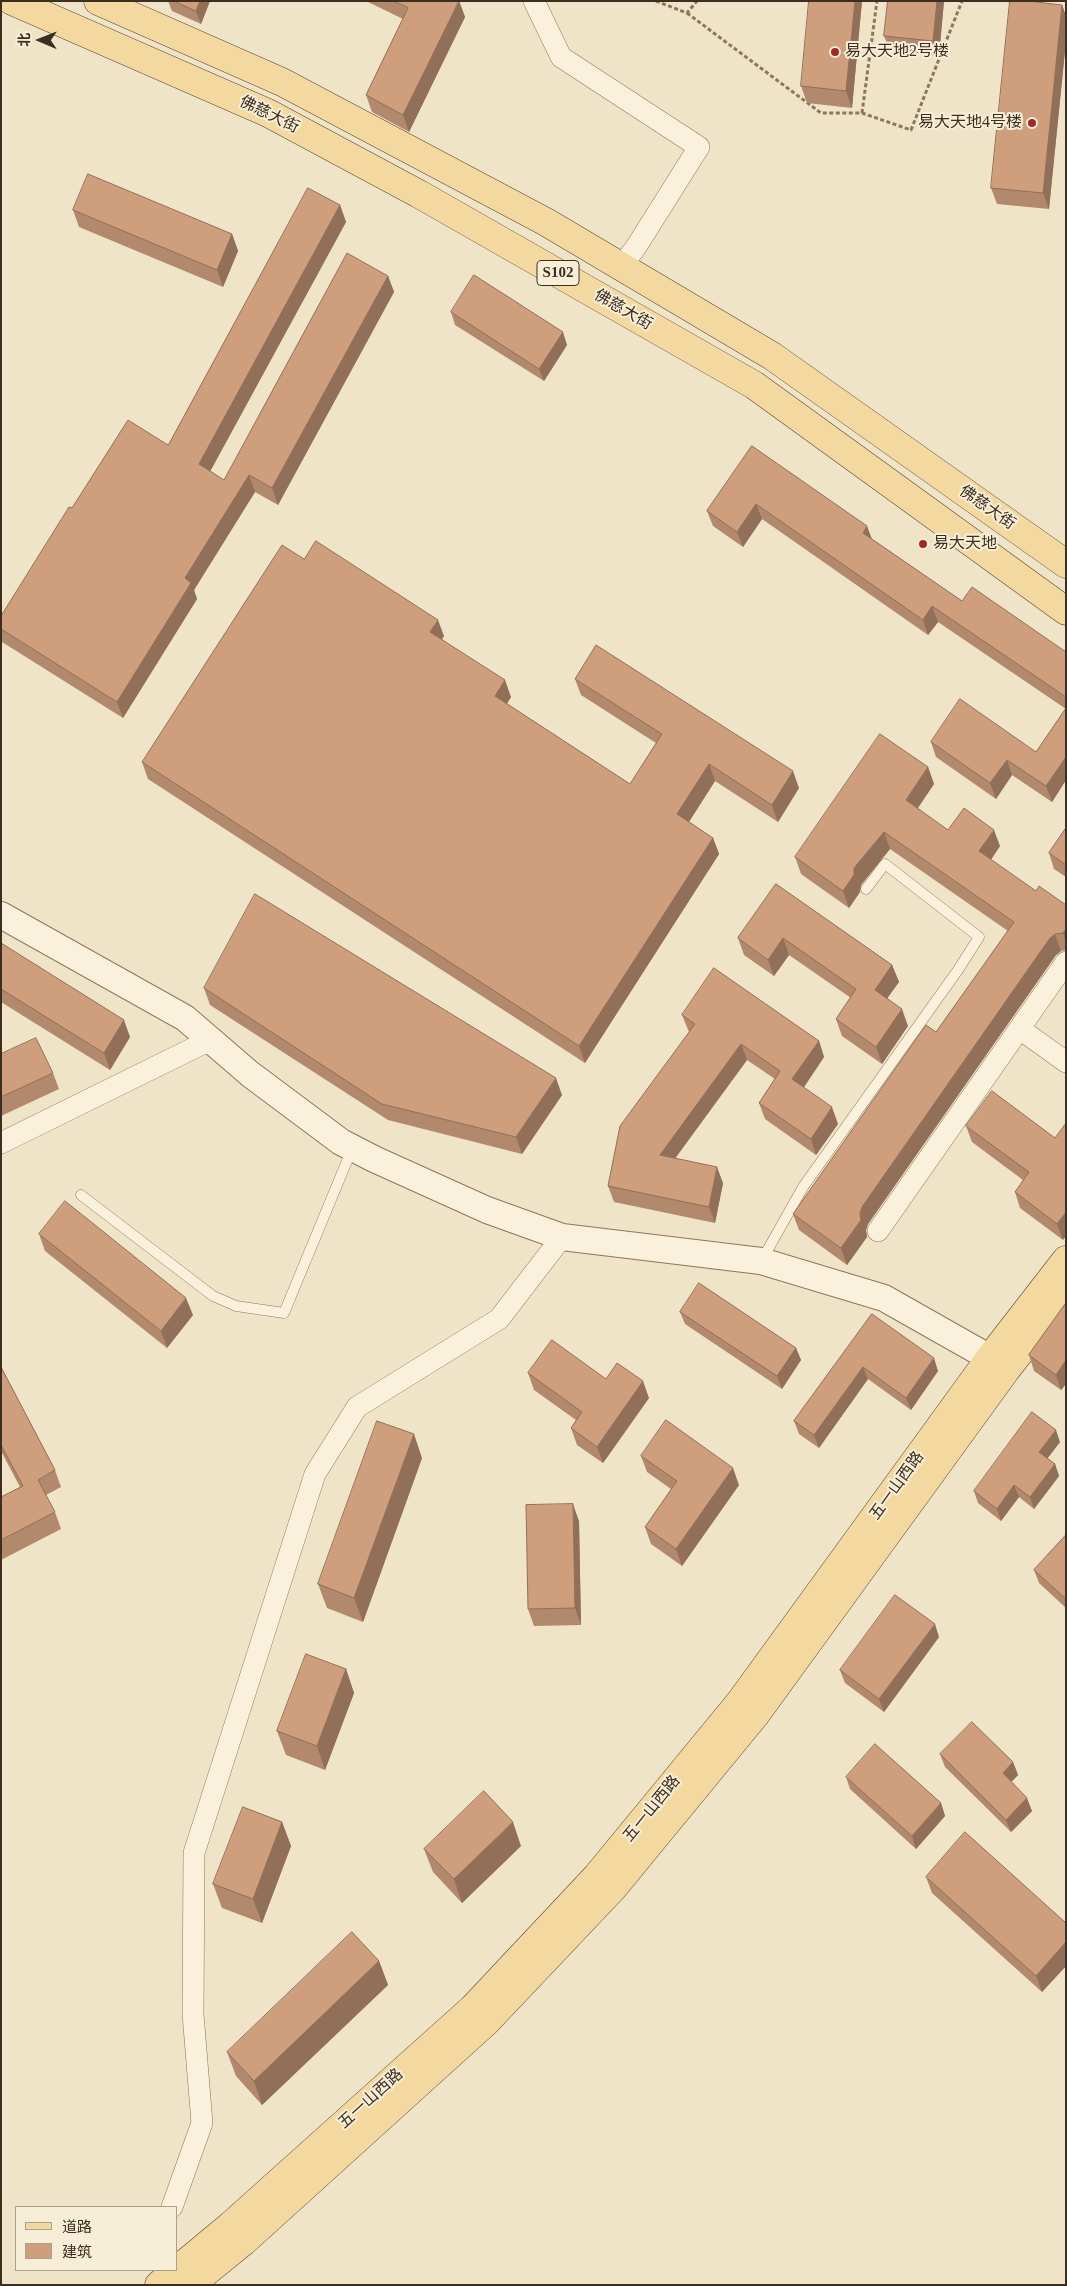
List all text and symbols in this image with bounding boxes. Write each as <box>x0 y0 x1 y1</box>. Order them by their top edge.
north arrow <box>15 15 65 65</box>
text: 北 <box>17 33 32 47</box>
place label: 易大天地2号楼 <box>845 42 949 62</box>
marker: 易大天地2号楼 <box>829 46 841 58</box>
street label: 佛慈大街 <box>236 92 302 138</box>
place label: 易大天地4号楼 <box>918 113 1022 133</box>
marker: 易大天地4号楼 <box>1026 117 1038 129</box>
road number: S102 <box>537 260 579 286</box>
street label: 佛慈大街 <box>590 286 656 334</box>
street label: 佛慈大街 <box>955 482 1019 534</box>
place label: 易大天地 <box>933 534 997 554</box>
marker: 易大天地 <box>917 538 929 550</box>
street label: 五一山西路 <box>866 1448 928 1524</box>
street label: 五一山西路 <box>619 1772 685 1846</box>
street label: 五一山西路 <box>335 2065 407 2133</box>
legend <box>15 2206 178 2271</box>
text: 道路 <box>62 2219 92 2235</box>
text: 建筑 <box>62 2244 92 2260</box>

